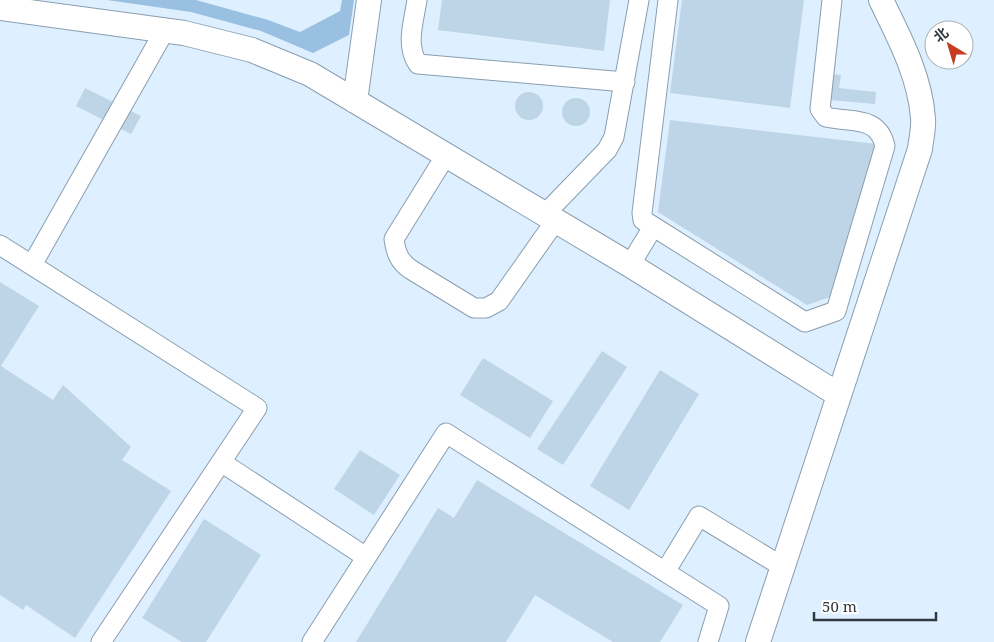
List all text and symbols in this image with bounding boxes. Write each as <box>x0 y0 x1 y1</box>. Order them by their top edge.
north arrow <box>924 20 974 70</box>
text: 北 <box>929 23 952 46</box>
scale bar <box>814 590 936 622</box>
text: 50 m <box>822 596 857 616</box>

